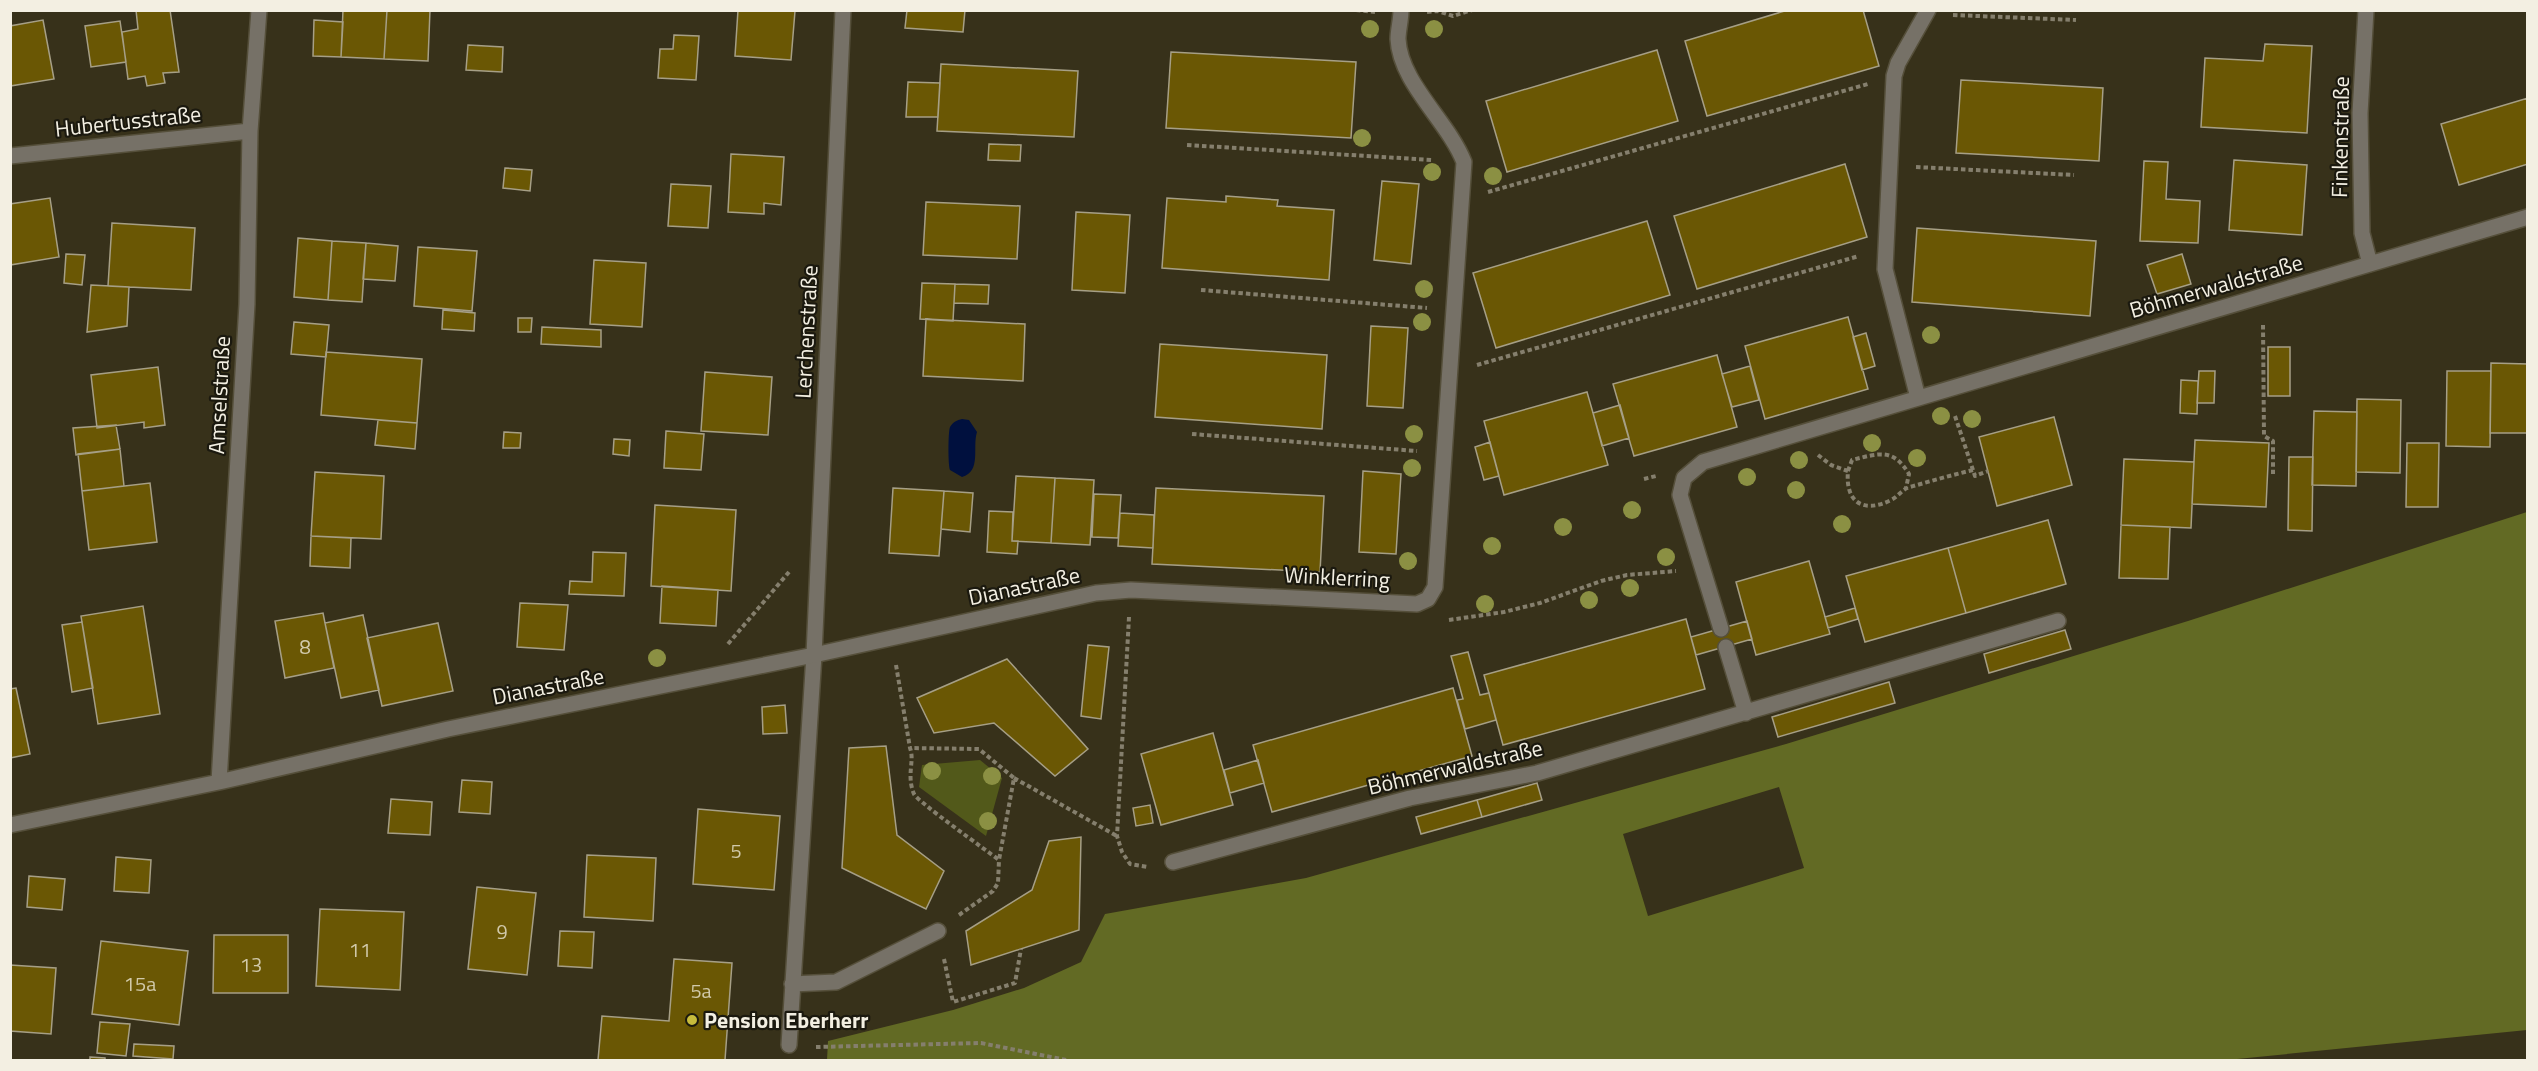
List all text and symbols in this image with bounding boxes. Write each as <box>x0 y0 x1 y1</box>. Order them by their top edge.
street label: Finkenstraße <box>2322 76 2358 198</box>
street label: Hubertusstraße <box>53 96 203 146</box>
street label: Böhmerwaldstraße <box>2125 245 2307 327</box>
street label: Lerchenstraße <box>786 264 826 400</box>
street label: Amselstraße <box>199 335 239 455</box>
street label: Winklerring <box>1283 557 1391 597</box>
street label: Dianastraße <box>965 558 1083 614</box>
house number: 8 <box>299 631 311 662</box>
street label: Dianastraße <box>489 659 607 713</box>
street label: Böhmerwaldstraße <box>1364 730 1546 804</box>
house number: 5 <box>730 835 742 866</box>
house number: 9 <box>496 916 508 947</box>
house number: 11 <box>349 934 371 965</box>
house number: 13 <box>240 949 262 980</box>
house number: 15a <box>124 968 156 999</box>
house number: 5a <box>690 975 712 1006</box>
place label: Pension Eberherr <box>704 1003 868 1037</box>
marker: Pension Eberherr <box>685 1013 699 1027</box>

